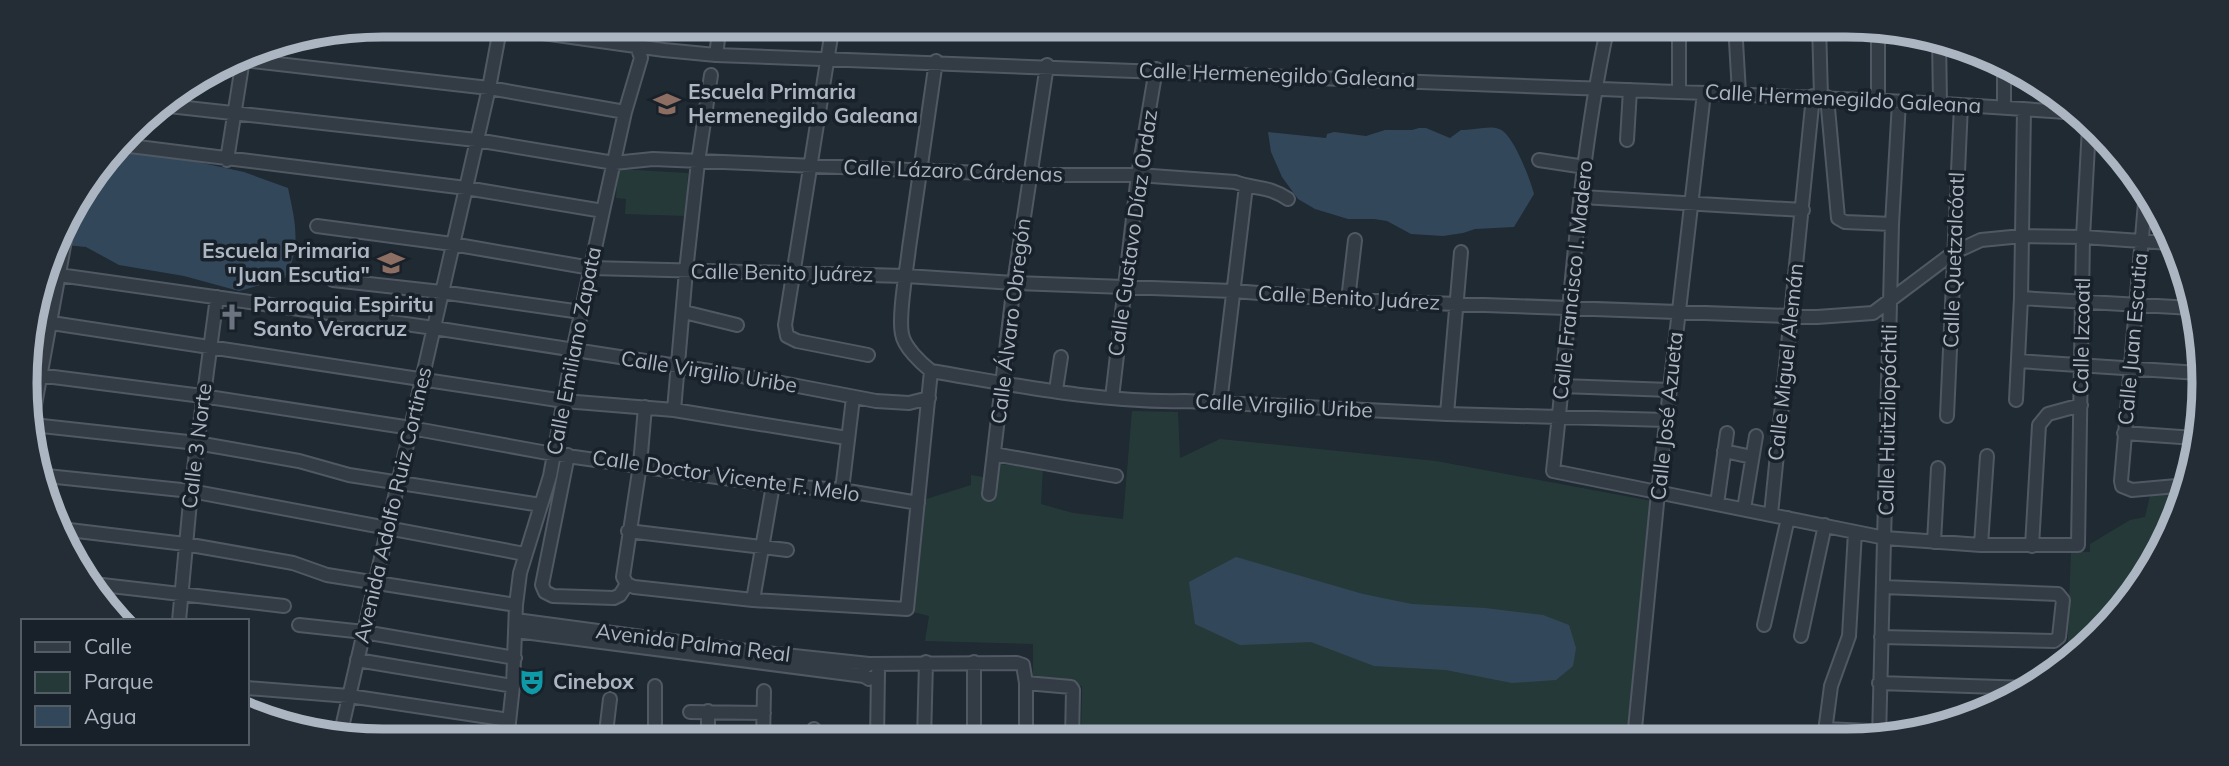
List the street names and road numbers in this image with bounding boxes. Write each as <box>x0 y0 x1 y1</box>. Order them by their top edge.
street label: Calle Hermenegildo Galeana <box>1138 56 1416 92</box>
street label: Calle Hermenegildo Galeana <box>1704 78 1982 118</box>
street label: Calle Gustavo Díaz Ordaz <box>1102 108 1162 358</box>
street label: Calle Lázaro Cárdenas <box>843 153 1063 187</box>
street label: Calle Francisco I. Madero <box>1546 159 1598 401</box>
street label: Calle Quetzalcóatl <box>1937 171 1969 348</box>
street label: Calle Álvaro Obregón <box>984 216 1036 425</box>
street label: Calle Emiliano Zapata <box>540 244 606 457</box>
street label: Calle Juan Escutia <box>2112 252 2152 426</box>
street label: Calle Benito Juárez <box>690 257 874 287</box>
street label: Calle Miguel Alemán <box>1762 262 1808 462</box>
street label: Calle Izcoatl <box>2067 277 2095 395</box>
street label: Calle Benito Juárez <box>1257 279 1441 315</box>
street label: Calle Huitzilopóchtli <box>1872 324 1902 516</box>
street label: Calle José Azueta <box>1644 330 1688 502</box>
street label: Calle Virgilio Uribe <box>619 344 799 398</box>
street label: Avenida Adolfo Ruiz Cortines <box>348 364 437 645</box>
street label: Calle 3 Norte <box>175 382 217 510</box>
street label: Calle Virgilio Uribe <box>1195 387 1374 423</box>
street label: Calle Doctor Vicente F. Melo <box>591 443 861 507</box>
street label: Avenida Palma Real <box>594 617 792 667</box>

